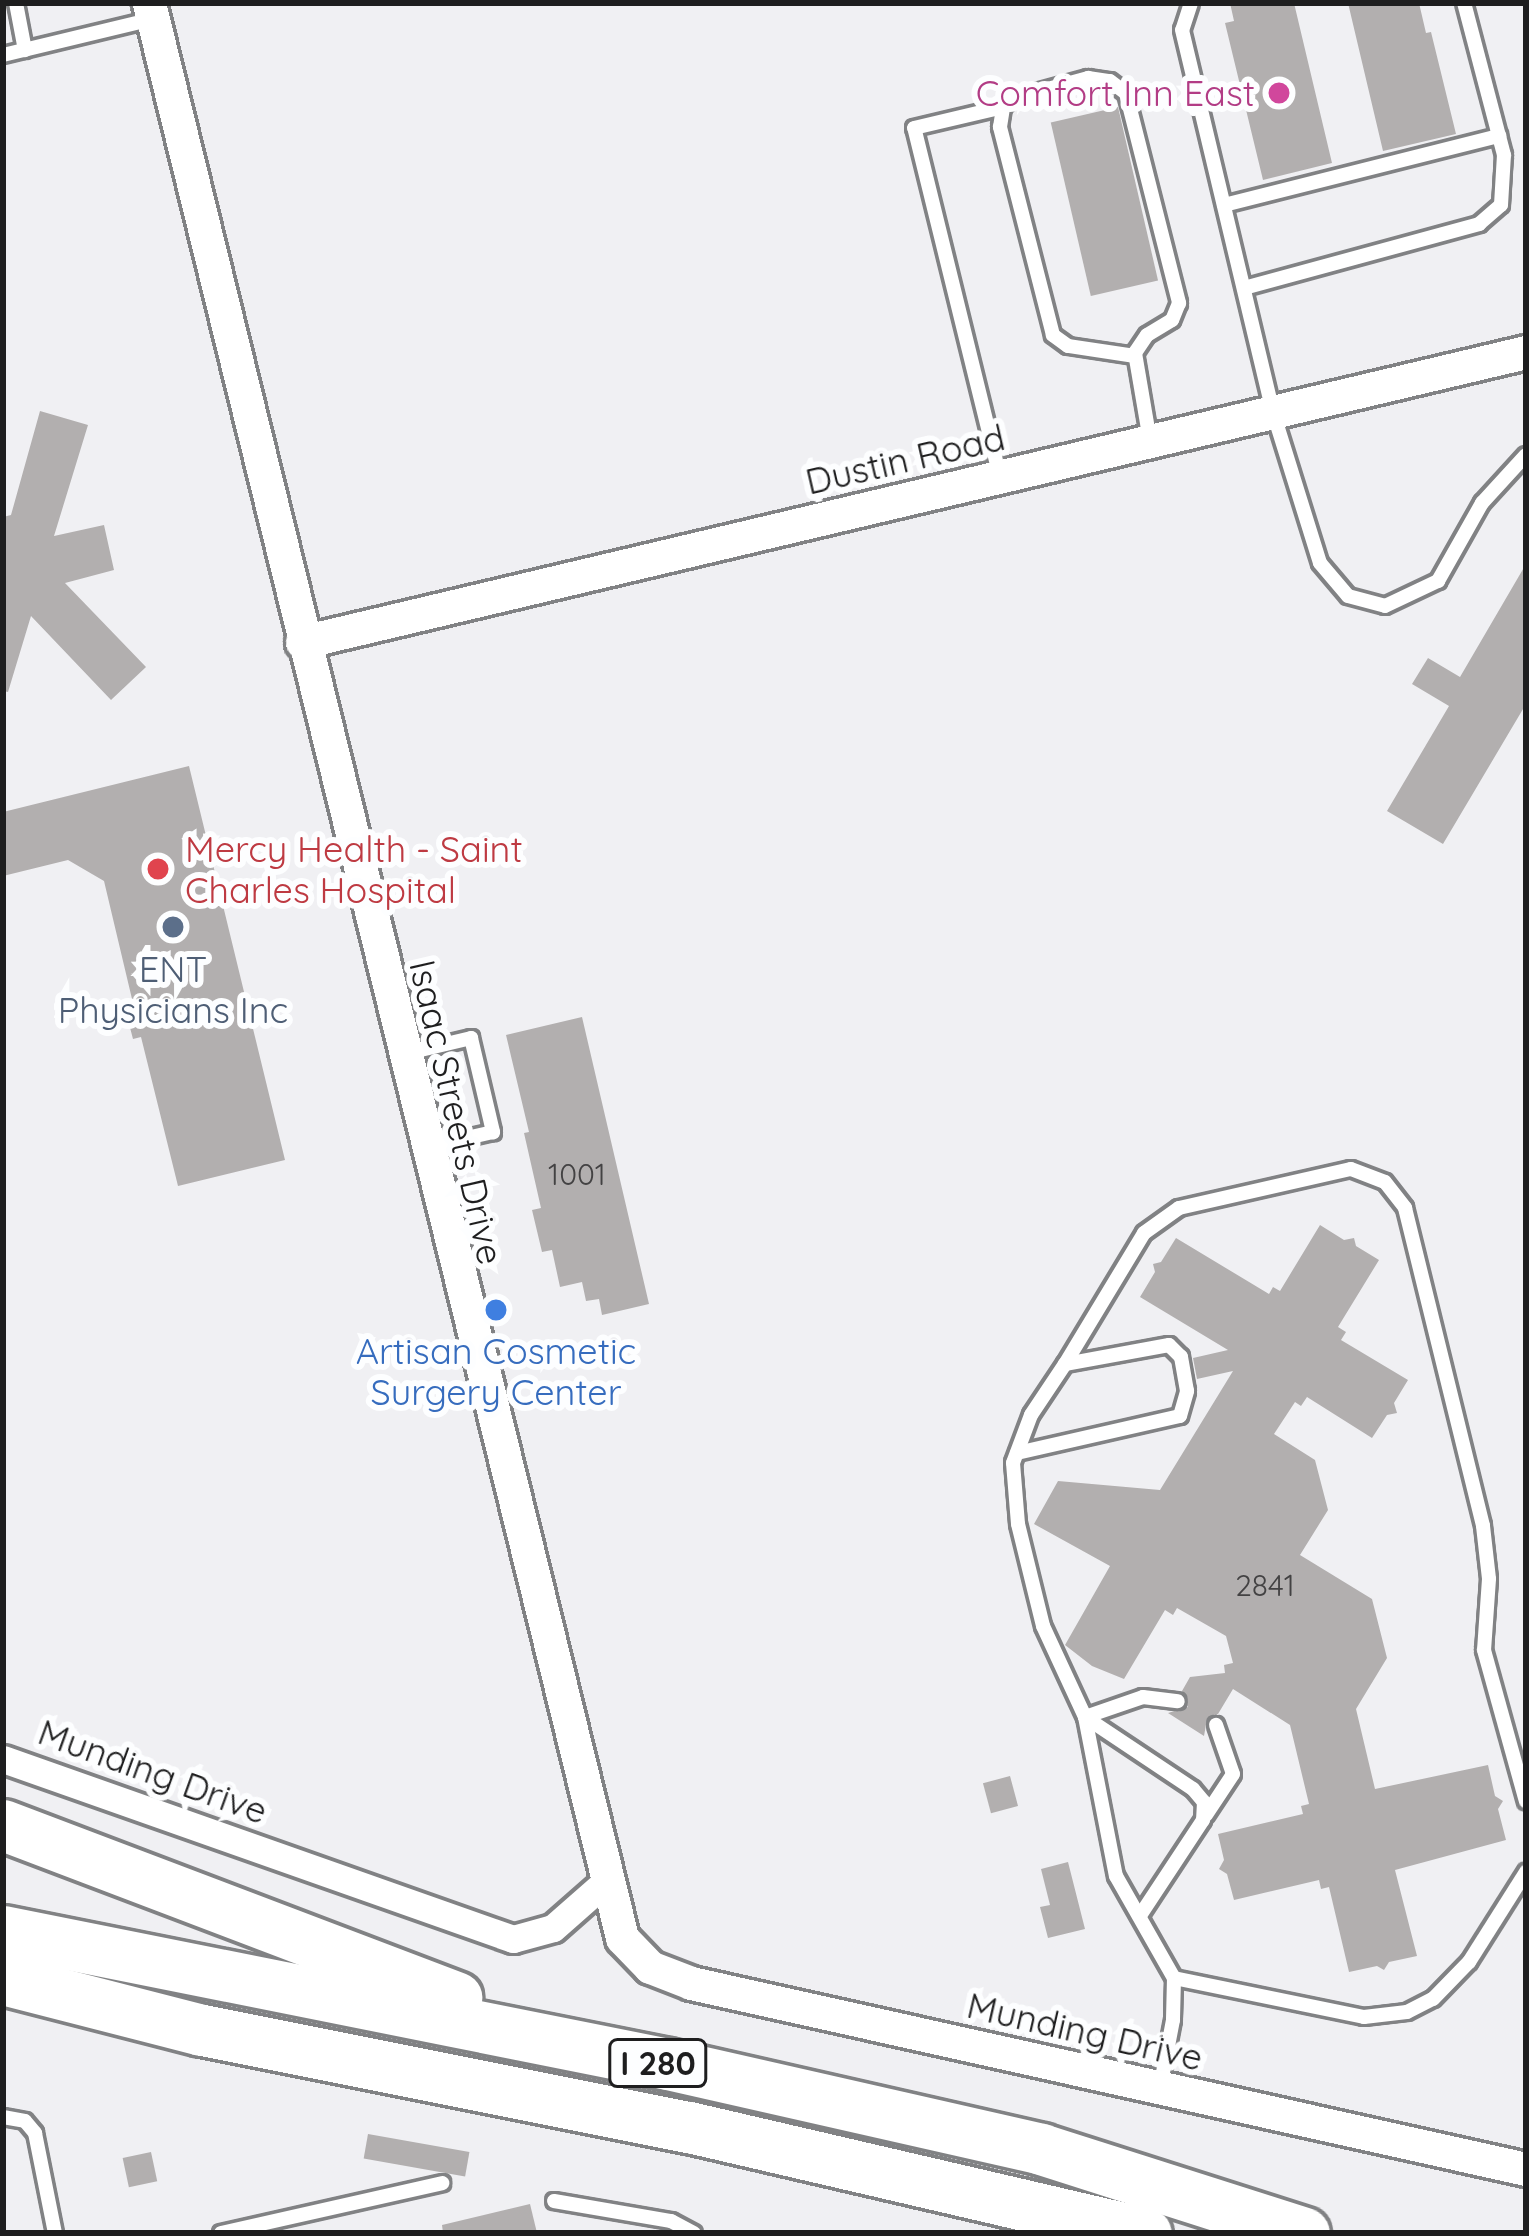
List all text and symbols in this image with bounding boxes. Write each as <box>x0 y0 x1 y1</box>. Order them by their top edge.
place label: Comfort Inn East <box>976 71 1255 115</box>
marker: Comfort Inn East <box>1266 80 1292 106</box>
street label: Dustin Road <box>801 415 1009 503</box>
place label: Mercy Health - Saint Charles Hospital <box>185 826 523 911</box>
marker: Mercy Health - Saint Charles Hospital <box>142 853 174 885</box>
marker: ENT Physicians Inc <box>160 914 186 940</box>
place label: ENT Physicians Inc <box>58 946 288 1031</box>
street label: Isaac Streets Drive <box>401 956 513 1268</box>
house number: 1001 <box>548 1156 606 1192</box>
marker: Artisan Cosmetic Surgery Center <box>483 1297 509 1323</box>
place label: Artisan Cosmetic Surgery Center <box>356 1328 636 1413</box>
house number: 2841 <box>1235 1567 1295 1603</box>
street label: Munding Drive <box>33 1710 273 1832</box>
street label: Munding Drive <box>963 1983 1207 2079</box>
road number: I 280 <box>607 2036 709 2090</box>

